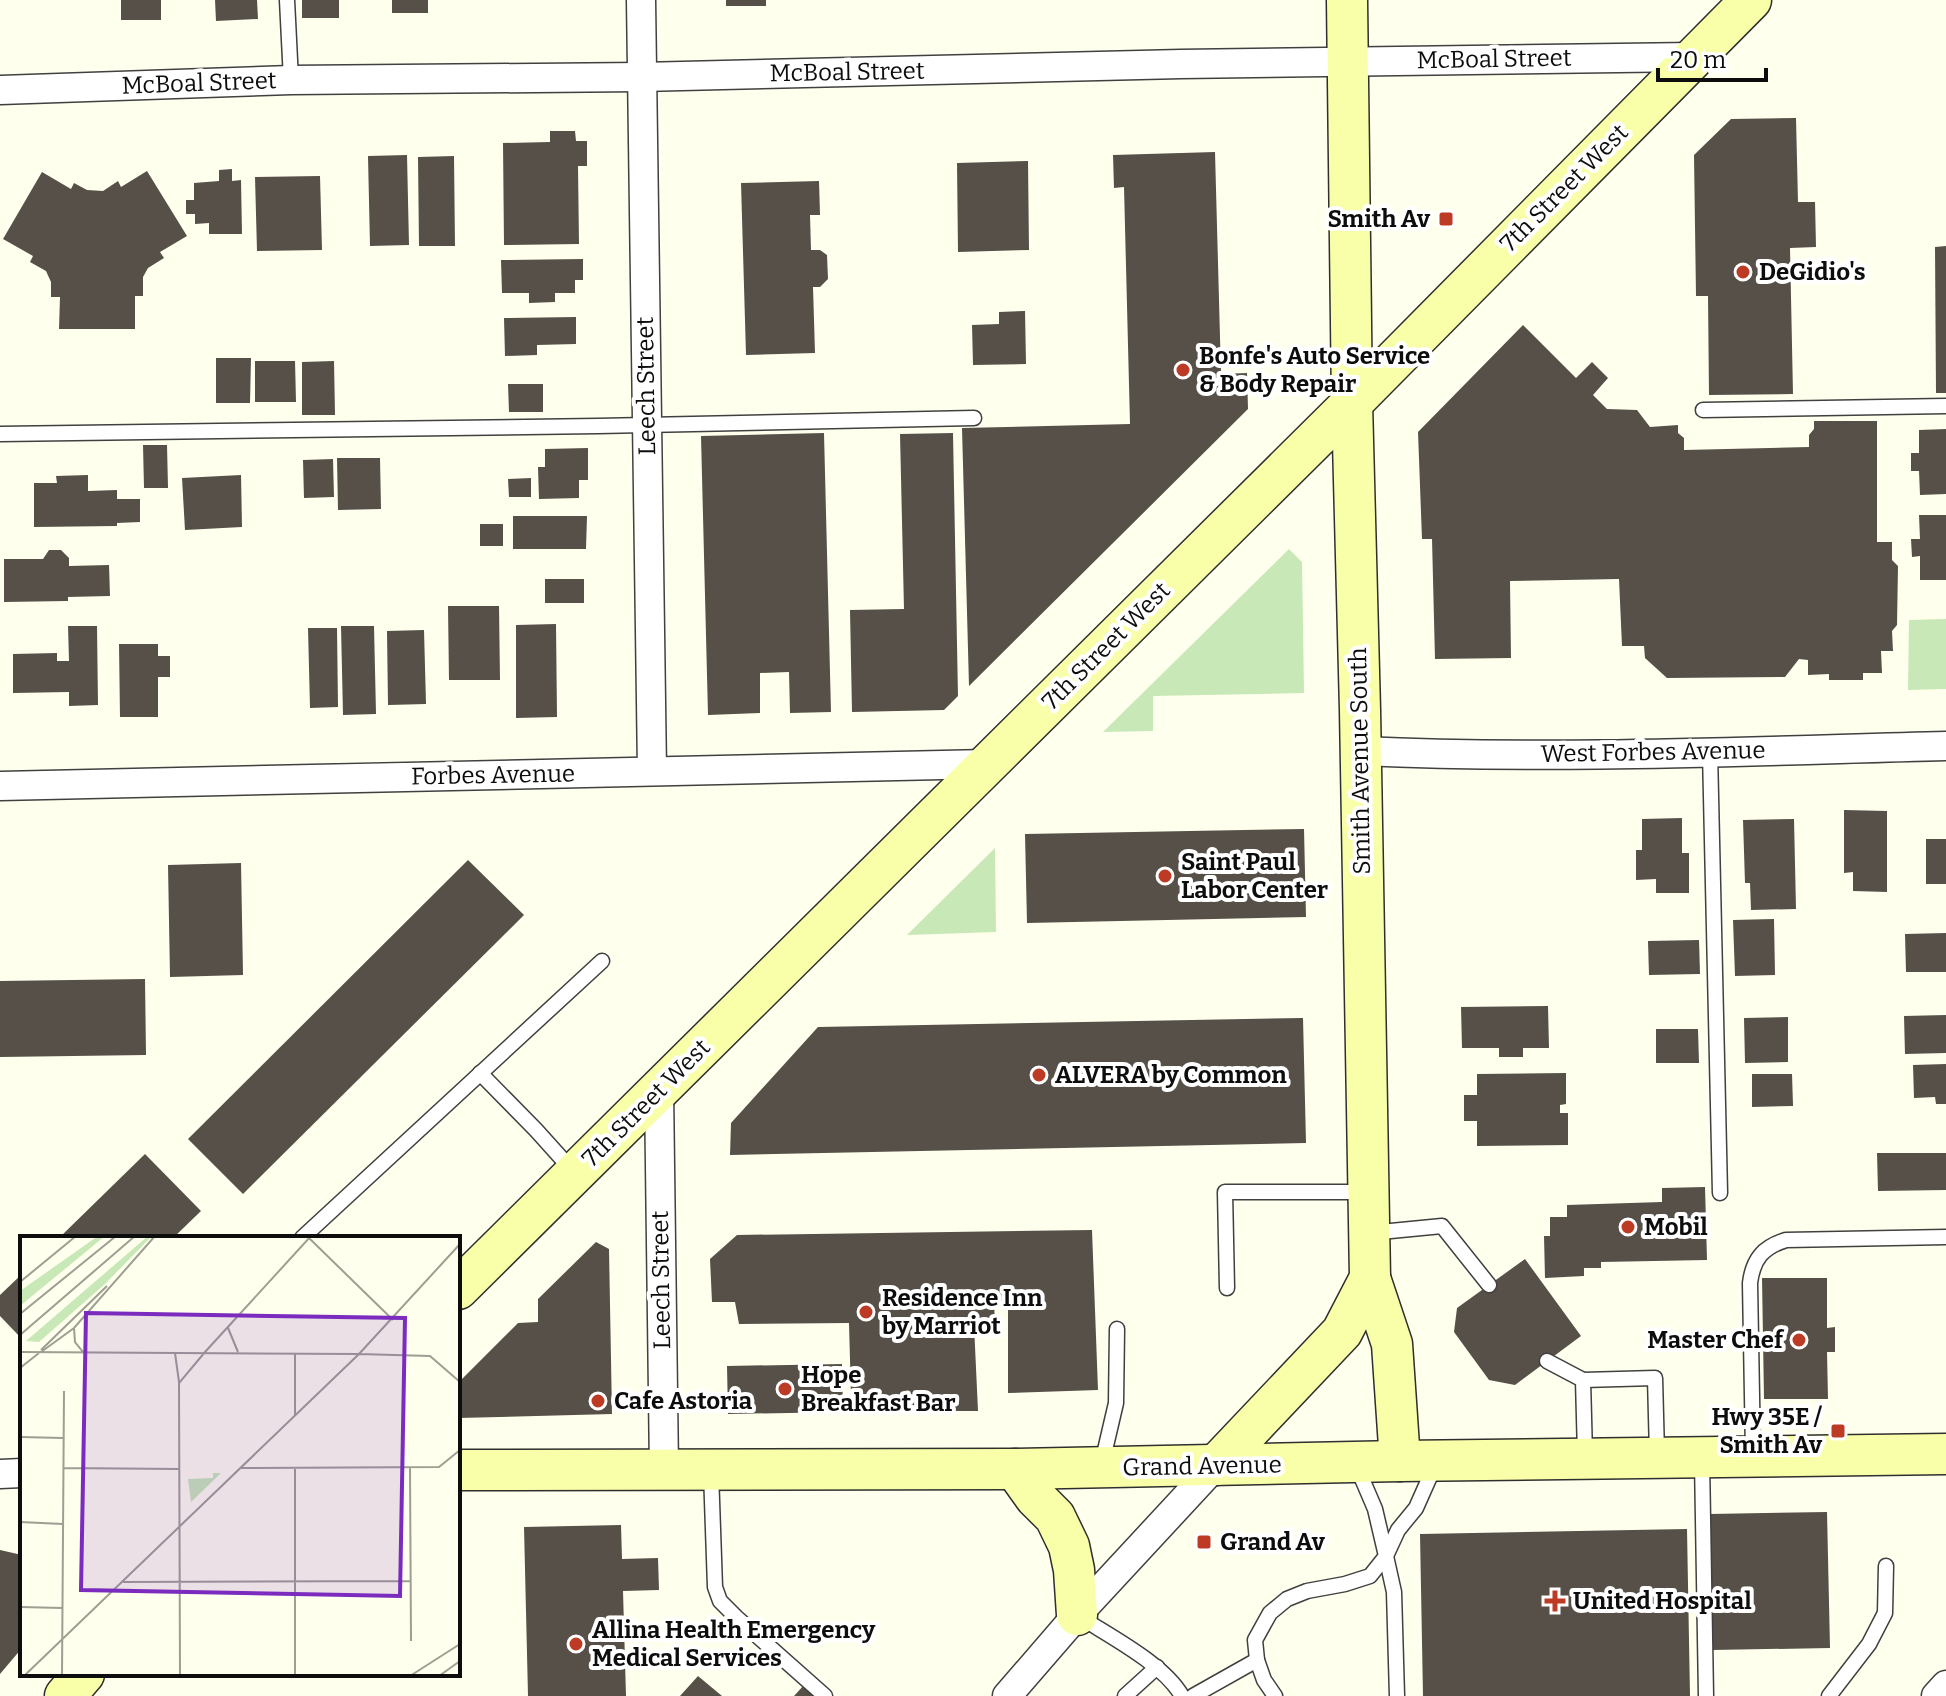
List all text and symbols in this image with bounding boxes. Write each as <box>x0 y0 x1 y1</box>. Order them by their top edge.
scale bar <box>1658 32 1766 82</box>
street label: McBoal Street <box>1416 44 1572 74</box>
text: 20 m <box>1670 46 1726 74</box>
street label: McBoal Street <box>769 57 925 87</box>
street label: McBoal Street <box>121 66 277 100</box>
street label: 7th Street West <box>1494 118 1634 258</box>
place label: Smith Av <box>1327 205 1431 233</box>
marker: Smith Av <box>1437 210 1455 228</box>
place label: DeGidio's <box>1759 258 1866 286</box>
marker: DeGidio's <box>1734 263 1752 281</box>
street label: Leech Street <box>631 316 661 456</box>
place label: Bonfe's Auto Service & Body Repair <box>1199 342 1430 398</box>
marker: Bonfe's Auto Service & Body Repair <box>1174 361 1192 379</box>
street label: 7th Street West <box>1036 576 1176 716</box>
street label: Smith Avenue South <box>1344 647 1376 875</box>
street label: West Forbes Avenue <box>1540 736 1766 768</box>
street label: Forbes Avenue <box>411 760 575 790</box>
place label: Saint Paul Labor Center <box>1181 848 1328 904</box>
marker: Saint Paul Labor Center <box>1156 867 1174 885</box>
street label: 7th Street West <box>576 1033 716 1173</box>
place label: ALVERA by Common <box>1055 1061 1287 1089</box>
marker: ALVERA by Common <box>1030 1066 1048 1084</box>
street label: Leech Street <box>646 1210 676 1350</box>
place label: Mobil <box>1644 1213 1708 1241</box>
marker: Mobil <box>1619 1218 1637 1236</box>
inset map <box>20 1236 460 1676</box>
place label: Residence Inn by Marriot <box>882 1284 1043 1340</box>
marker: Residence Inn by Marriot <box>857 1303 875 1321</box>
place label: Master Chef <box>1647 1326 1785 1354</box>
marker: Master Chef <box>1790 1331 1808 1349</box>
place label: Hope Breakfast Bar <box>801 1361 956 1417</box>
marker: Hope Breakfast Bar <box>776 1380 794 1398</box>
place label: Cafe Astoria <box>614 1387 753 1415</box>
marker: Cafe Astoria <box>589 1392 607 1410</box>
place label: Hwy 35E / Smith Av <box>1711 1403 1823 1459</box>
marker: Hwy 35E / Smith Av <box>1829 1422 1847 1440</box>
street label: Grand Avenue <box>1122 1451 1282 1481</box>
place label: Grand Av <box>1220 1528 1326 1556</box>
marker: Grand Av <box>1195 1533 1213 1551</box>
place label: United Hospital <box>1573 1587 1752 1615</box>
marker: United Hospital <box>1544 1590 1566 1612</box>
place label: Allina Health Emergency Medical Services <box>592 1616 876 1672</box>
marker: Allina Health Emergency Medical Services <box>567 1635 585 1653</box>

